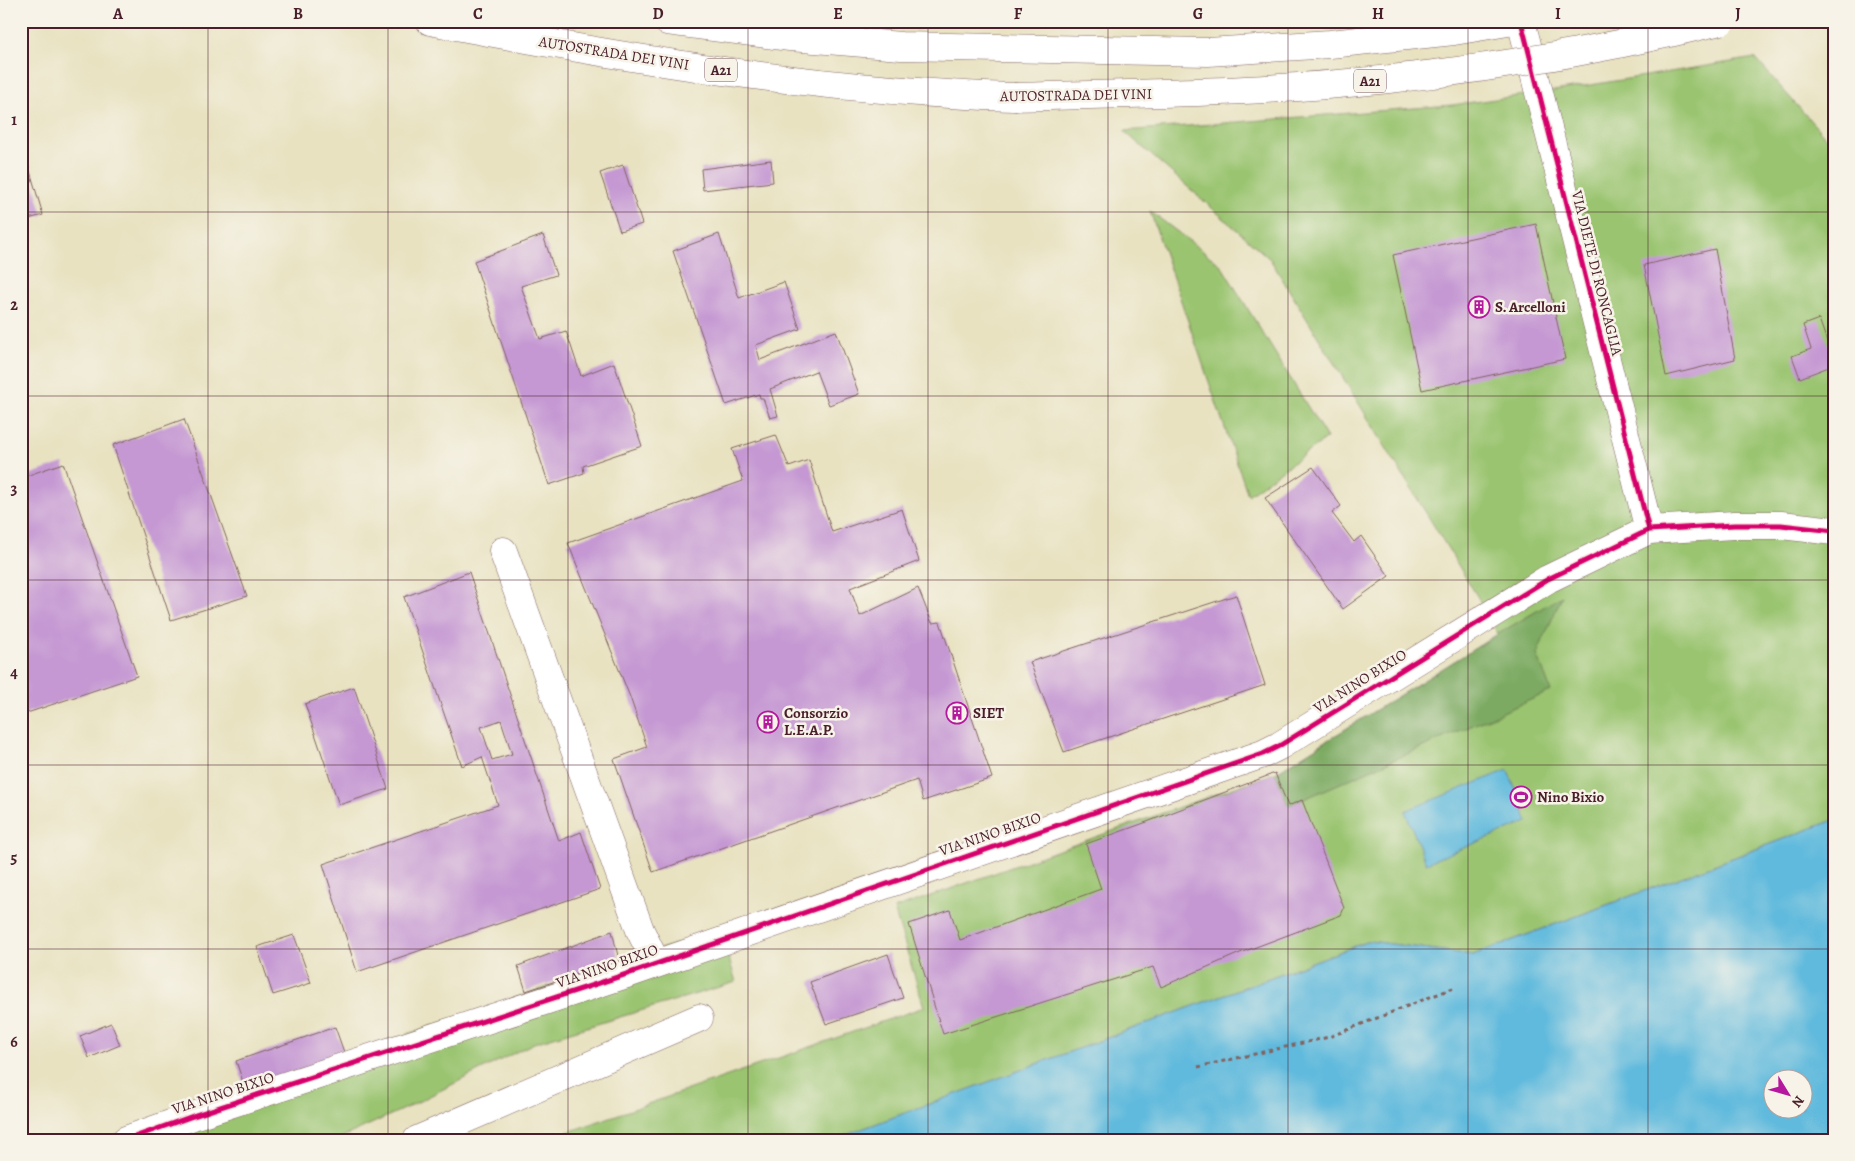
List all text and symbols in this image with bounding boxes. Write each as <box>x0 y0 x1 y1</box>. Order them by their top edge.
text: A <box>112 3 124 25</box>
text: B <box>293 3 303 25</box>
text: C <box>473 3 483 25</box>
text: D <box>652 3 664 25</box>
text: E <box>833 3 843 25</box>
text: F <box>1014 3 1023 25</box>
text: G <box>1193 3 1203 25</box>
text: H <box>1372 3 1384 25</box>
text: I <box>1555 3 1561 25</box>
text: J <box>1735 3 1741 25</box>
street label: AUTOSTRADA DEI VINI <box>536 31 691 75</box>
road number: A21 <box>705 58 737 82</box>
road number: A21 <box>1354 70 1386 92</box>
street label: AUTOSTRADA DEI VINI <box>999 84 1152 106</box>
text: 1 <box>11 109 17 131</box>
street label: VIA DIETE DI RONCAGLIA <box>1567 187 1627 358</box>
text: 2 <box>10 294 18 316</box>
building icon: S. Arcelloni <box>1467 295 1491 319</box>
place label: S. Arcelloni <box>1495 297 1566 317</box>
text: 3 <box>11 478 18 500</box>
street label: VIA NINO BIXIO <box>1309 644 1410 718</box>
text: 4 <box>10 662 18 684</box>
building icon: SIET <box>945 701 969 725</box>
place label: Consorzio L.E.A.P. <box>784 703 848 740</box>
place label: SIET <box>973 703 1005 723</box>
building icon: Consorzio L.E.A.P. <box>756 710 780 734</box>
sports icon: Nino Bixio <box>1509 785 1533 809</box>
place label: Nino Bixio <box>1537 787 1605 807</box>
street label: VIA NINO BIXIO <box>935 807 1044 861</box>
text: 5 <box>11 847 18 869</box>
street label: VIA NINO BIXIO <box>552 939 661 993</box>
text: 6 <box>10 1031 18 1053</box>
street label: VIA NINO BIXIO <box>168 1067 277 1119</box>
north arrow <box>1762 1068 1812 1118</box>
text: N <box>1787 1092 1809 1111</box>

